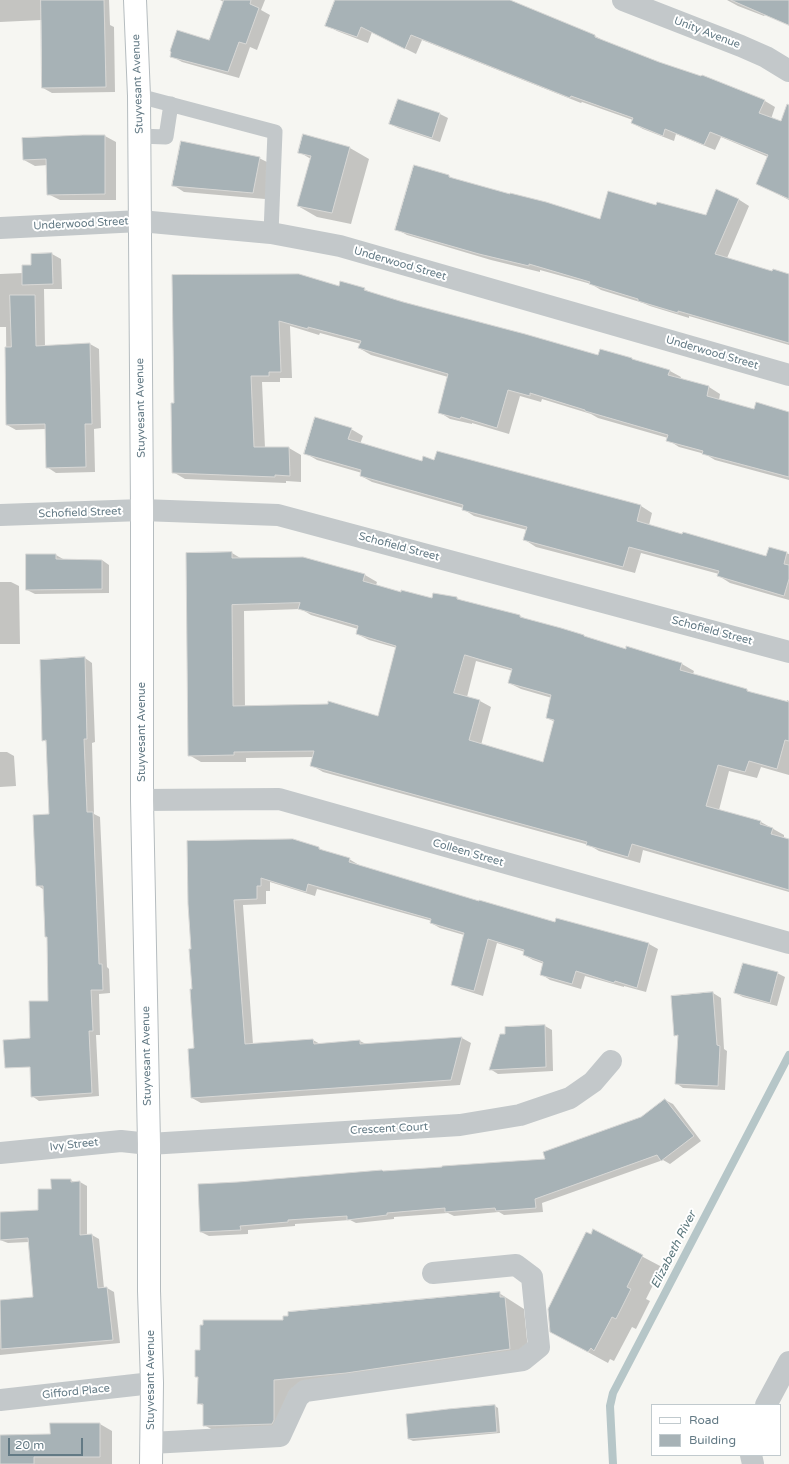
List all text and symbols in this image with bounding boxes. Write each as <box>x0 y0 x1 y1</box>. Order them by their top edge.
street label: Unity Avenue <box>672 14 742 52</box>
street label: Stuyvesant Avenue <box>130 34 146 134</box>
street label: Underwood Street <box>33 215 129 233</box>
street label: Underwood Street <box>352 244 448 284</box>
street label: Underwood Street <box>664 333 760 373</box>
street label: Stuyvesant Avenue <box>134 358 148 458</box>
street label: Schofield Street <box>38 505 122 521</box>
street label: Schofield Street <box>357 530 441 564</box>
street label: Schofield Street <box>670 614 754 648</box>
street label: Stuyvesant Avenue <box>135 682 149 782</box>
street label: Colleen Street <box>431 837 505 869</box>
street label: Stuyvesant Avenue <box>140 1006 154 1106</box>
street label: Crescent Court <box>350 1120 428 1138</box>
street label: Ivy Street <box>49 1136 99 1154</box>
water label: Elizabeth River <box>648 1209 700 1291</box>
street label: Stuyvesant Avenue <box>144 1330 158 1430</box>
street label: Gifford Place <box>41 1382 111 1402</box>
legend <box>651 1404 781 1456</box>
text: Road <box>689 1413 719 1427</box>
scale bar <box>10 1430 85 1456</box>
text: Building <box>689 1433 736 1447</box>
text: 20 m <box>15 1438 44 1452</box>

